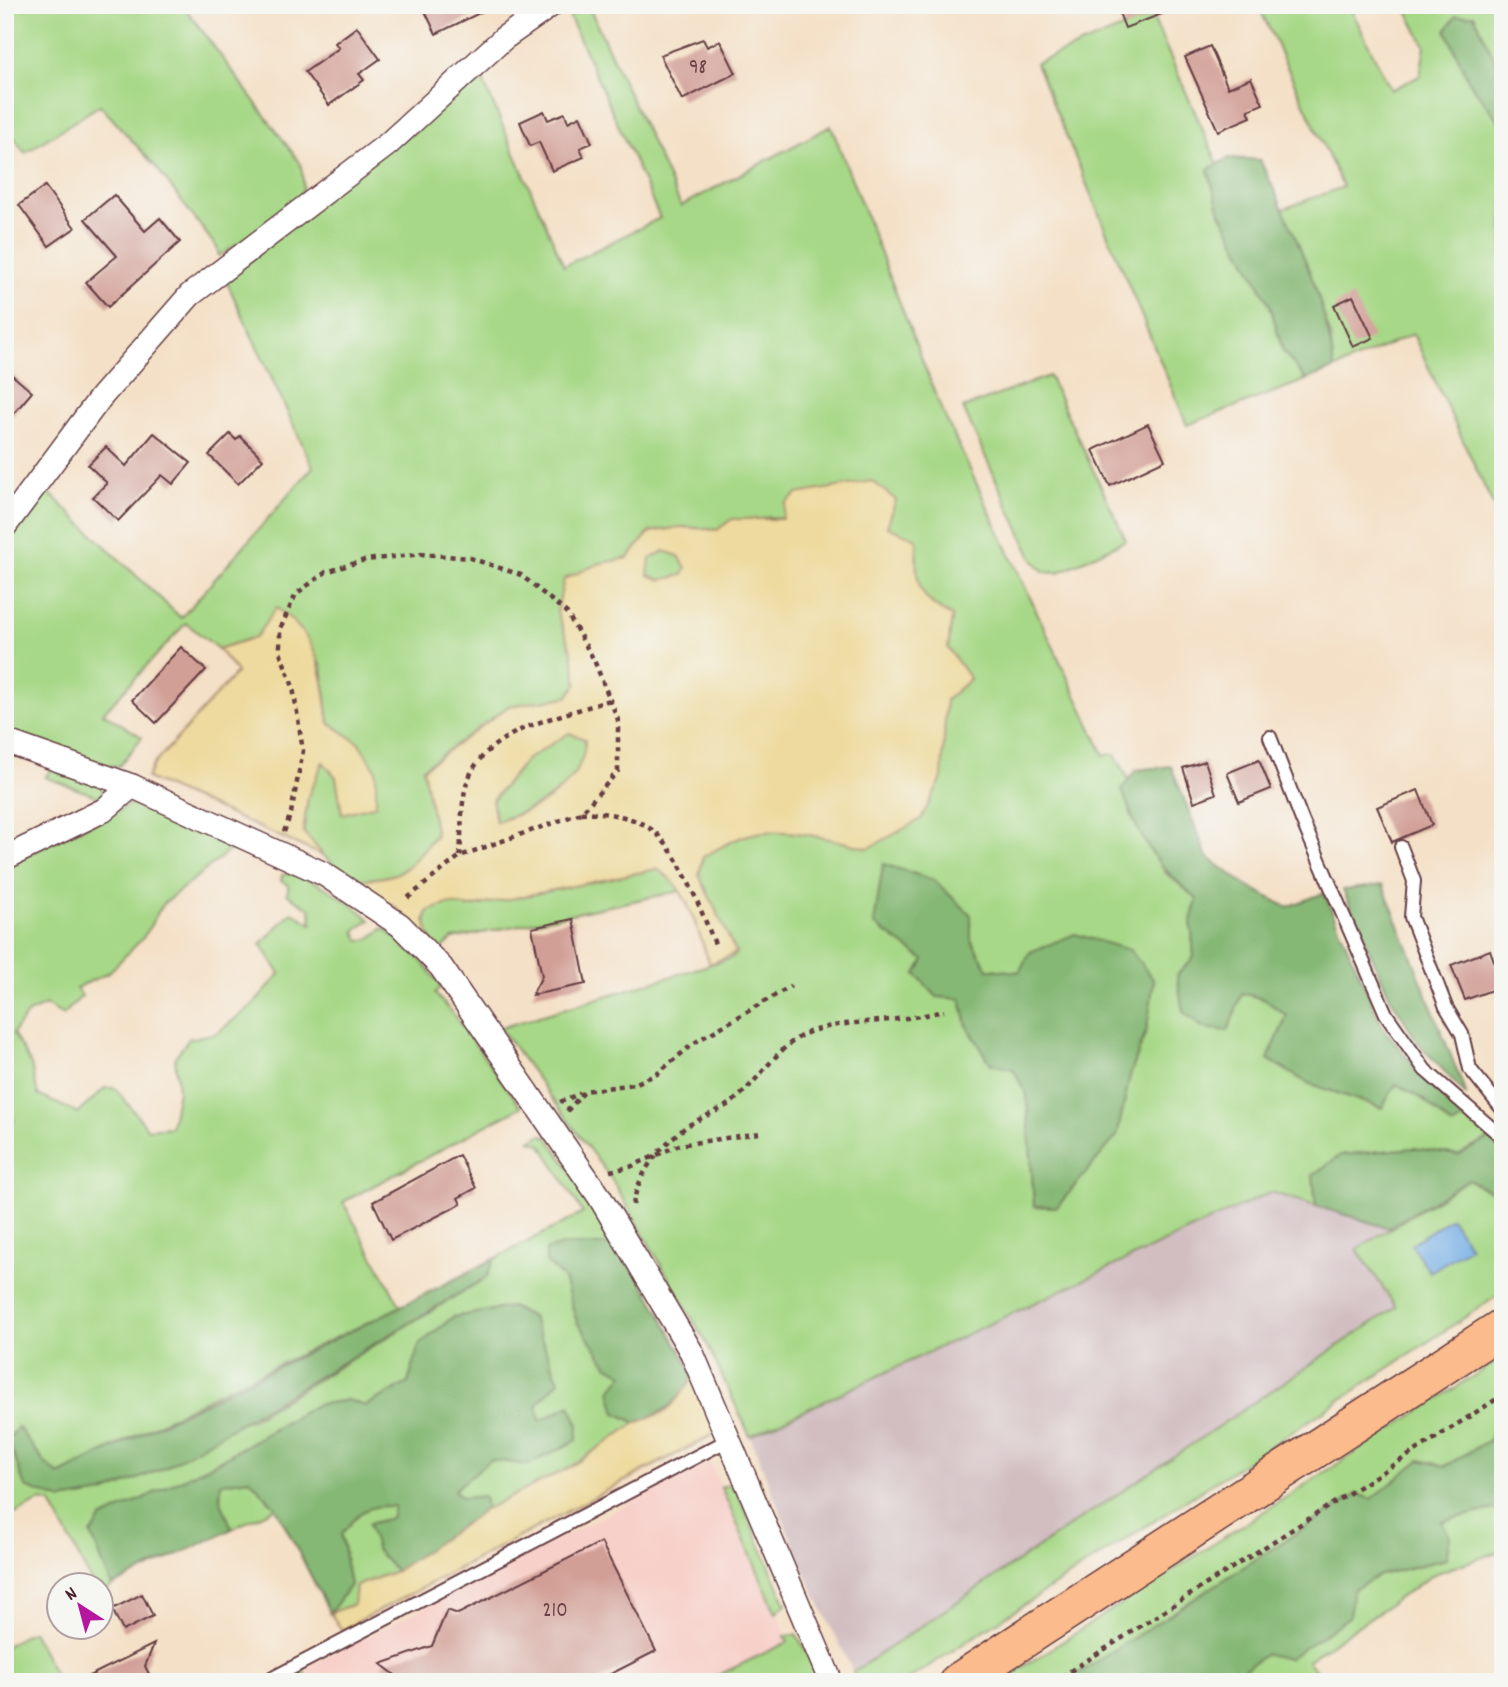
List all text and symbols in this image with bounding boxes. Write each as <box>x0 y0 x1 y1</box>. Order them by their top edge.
house number: 98 <box>689 54 707 84</box>
north arrow <box>46 1572 116 1642</box>
text: N <box>60 1581 84 1609</box>
house number: 210 <box>542 1597 568 1627</box>

